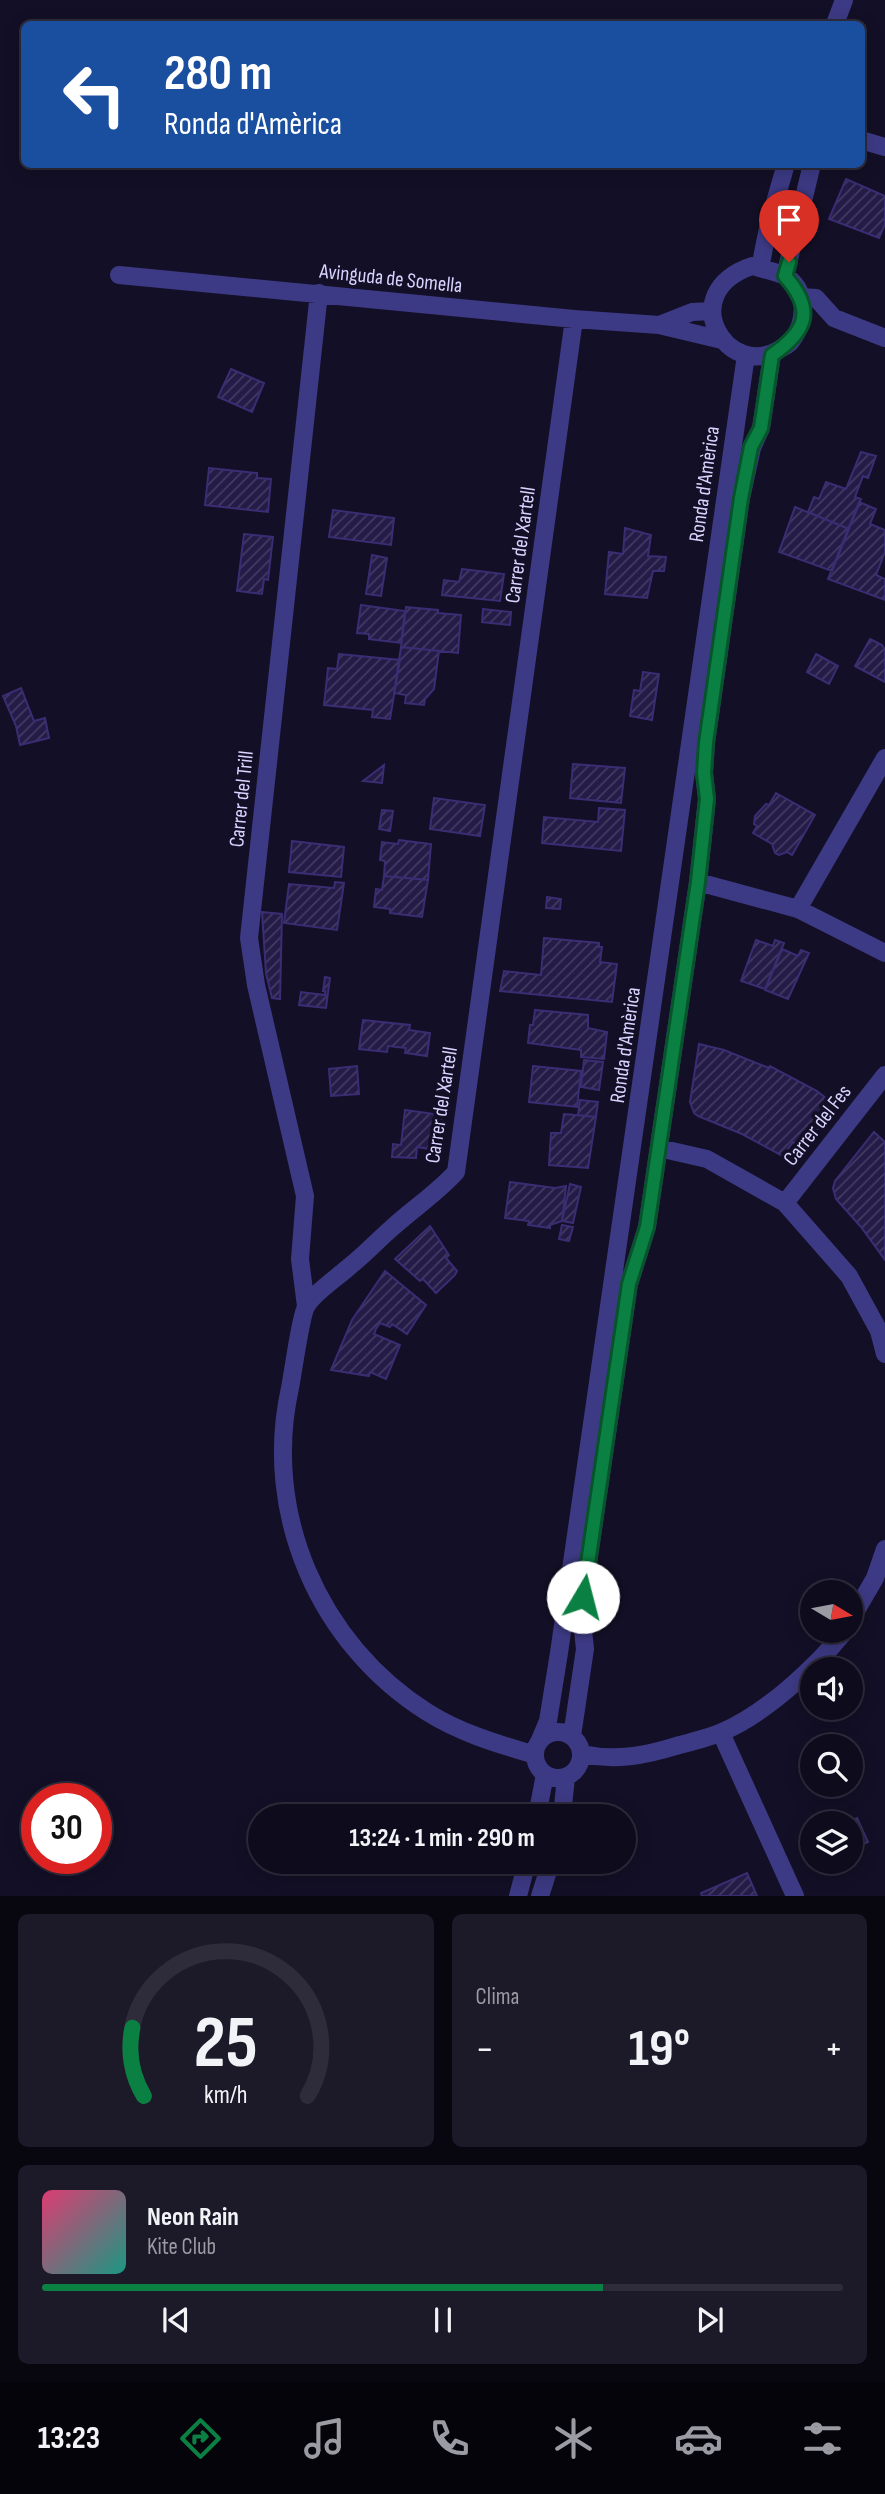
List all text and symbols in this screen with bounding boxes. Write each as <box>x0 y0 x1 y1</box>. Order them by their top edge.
text: 280 m <box>164 45 272 104</box>
icon: left <box>49 49 140 140</box>
text: Ronda d'Amèrica <box>164 105 342 144</box>
pin <box>759 190 819 262</box>
icon: arrive <box>770 201 808 239</box>
street label: Avinguda de Somella <box>317 258 463 298</box>
street label: Ronda d'Amèrica <box>684 424 725 544</box>
street label: Carrer del Xartell <box>500 485 541 605</box>
street label: Carrer del Trill <box>224 750 259 848</box>
street label: Ronda d'Amèrica <box>605 985 646 1105</box>
street label: Carrer del Xartell <box>420 1045 463 1165</box>
street label: Carrer del Fes <box>778 1080 857 1171</box>
position arrow <box>546 1560 620 1634</box>
north arrow <box>800 1580 863 1643</box>
map controls <box>800 1580 863 1874</box>
button: sound <box>800 1657 863 1720</box>
button: search <box>800 1734 863 1797</box>
speed limit sign: 30 <box>21 1783 112 1874</box>
button: layers <box>800 1811 863 1874</box>
text: 13:24 · 1 min · 290 m <box>349 1823 535 1854</box>
text: Clima <box>476 1983 519 2011</box>
text: 25 <box>194 2001 258 2089</box>
text: 19° <box>629 2018 690 2081</box>
text: − <box>476 2027 494 2072</box>
text: + <box>824 2027 843 2072</box>
text: km/h <box>204 2080 247 2111</box>
text: Neon Rain <box>147 2202 239 2233</box>
text: Kite Club <box>147 2233 216 2261</box>
icon: previous <box>157 2301 195 2339</box>
icon: pause <box>424 2301 462 2339</box>
icon: next <box>691 2301 729 2339</box>
icon: directions <box>176 2414 225 2463</box>
icon: music <box>300 2414 349 2463</box>
icon: phone <box>425 2414 474 2463</box>
icon: climate <box>549 2414 598 2463</box>
icon: car <box>674 2414 723 2463</box>
icon: filters <box>798 2414 847 2463</box>
text: 13:23 <box>38 2419 100 2458</box>

